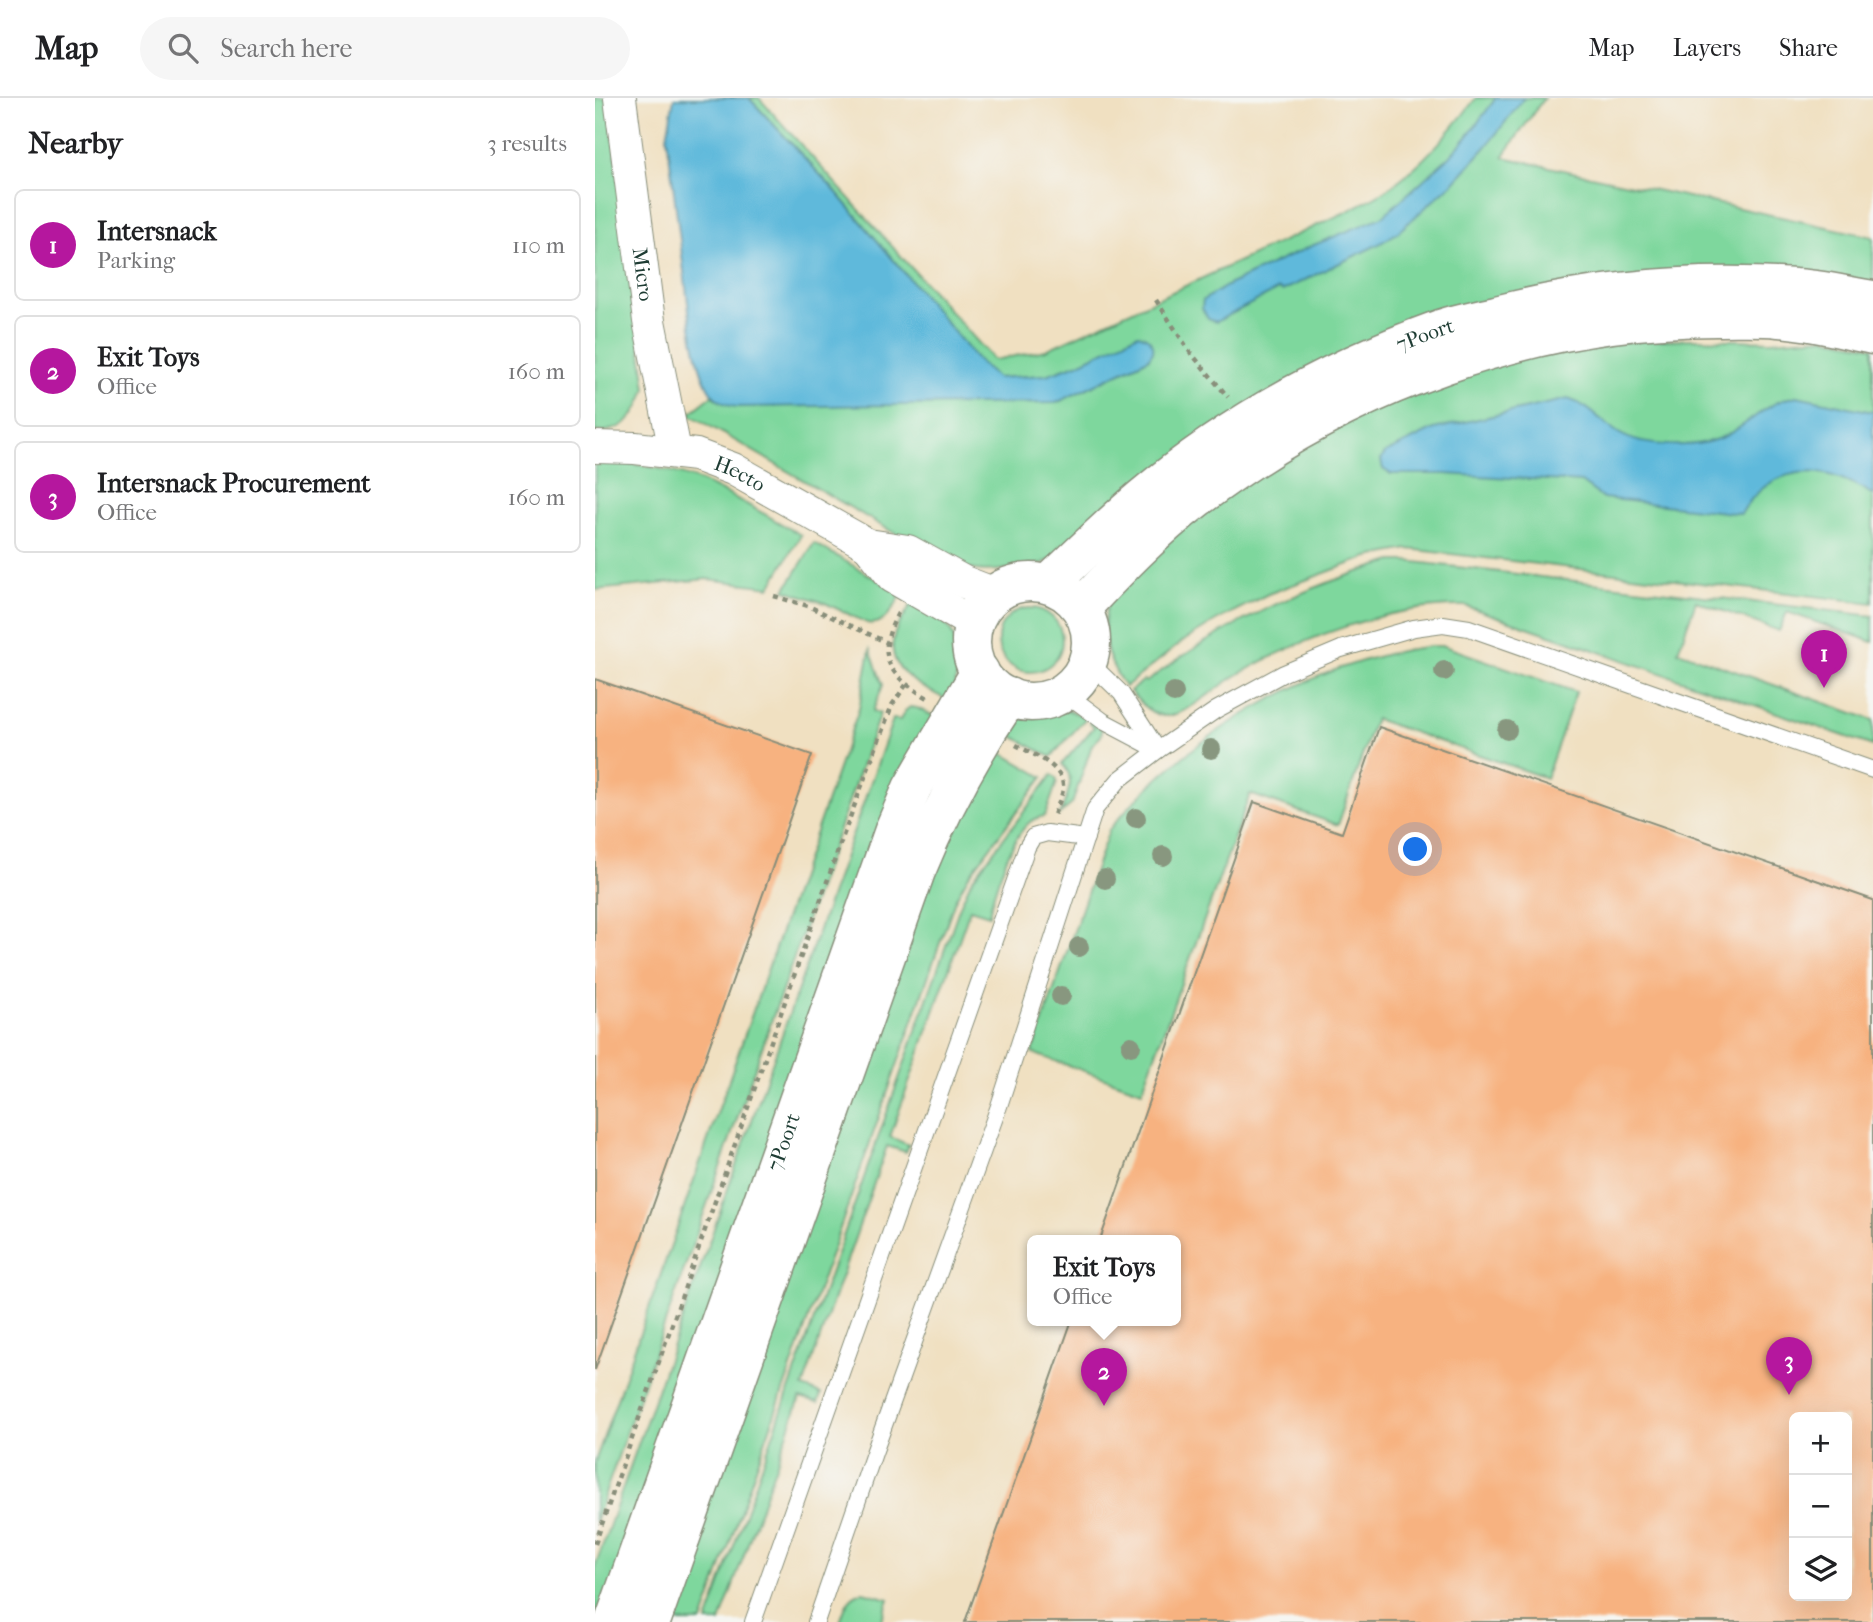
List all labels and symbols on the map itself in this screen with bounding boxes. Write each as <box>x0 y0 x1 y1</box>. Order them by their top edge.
street label: Micro <box>628 246 658 303</box>
street label: 7Poort <box>1393 313 1457 357</box>
street label: Hecto <box>711 451 769 497</box>
pin: 1 <box>1801 630 1847 688</box>
your location <box>1398 832 1432 866</box>
street label: 7Poort <box>762 1109 805 1174</box>
pin: 3 <box>1766 1337 1812 1395</box>
pin: 2 <box>1081 1348 1127 1406</box>

